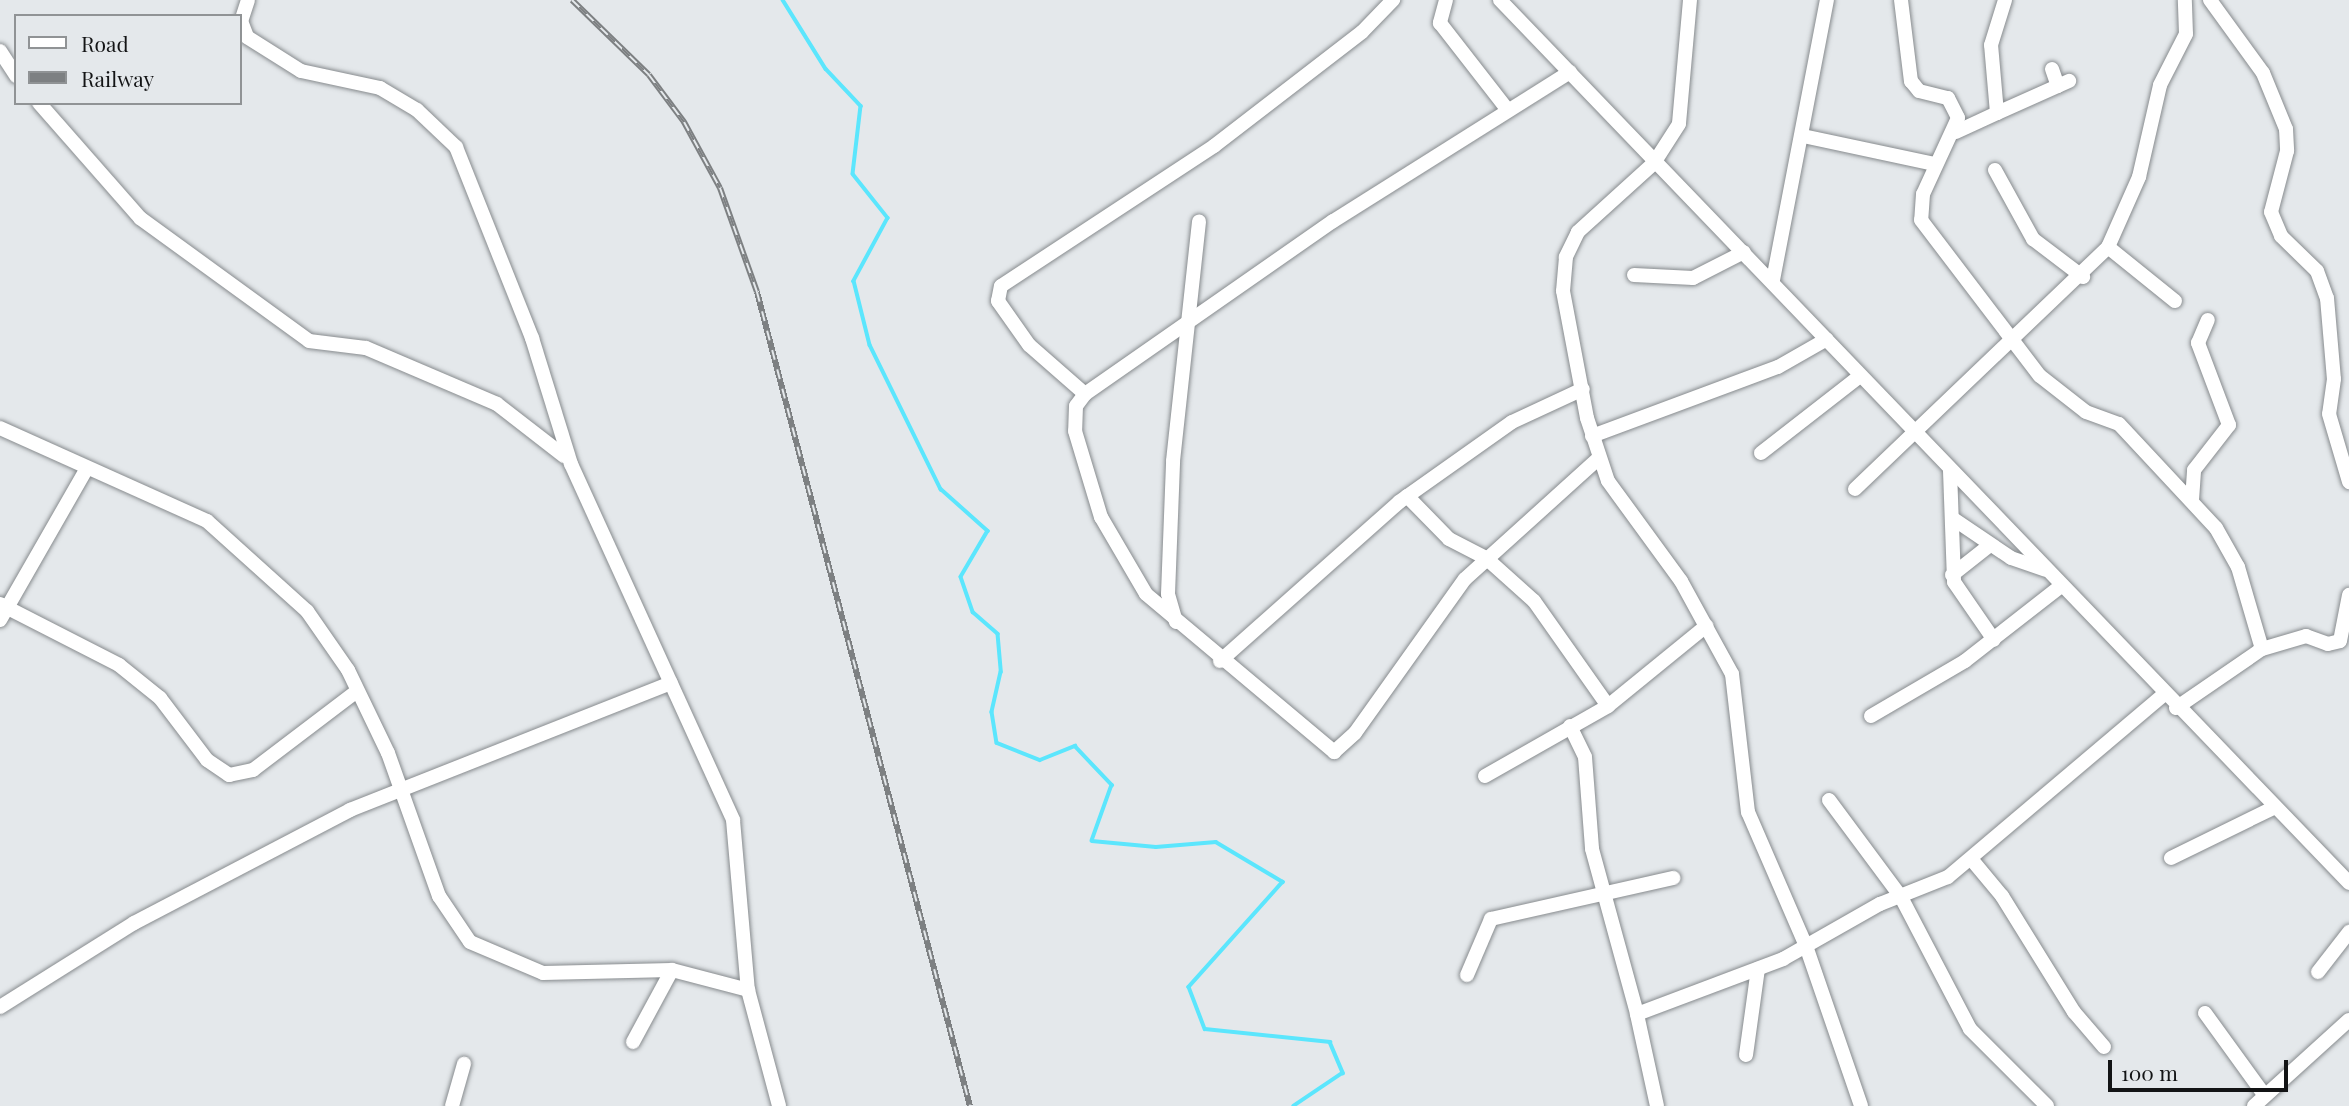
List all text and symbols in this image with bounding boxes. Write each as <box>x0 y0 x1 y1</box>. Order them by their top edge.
legend <box>14 14 242 105</box>
text: Road <box>81 29 129 57</box>
text: Railway <box>81 64 154 92</box>
scale bar <box>2111 1046 2291 1090</box>
text: 100 m <box>2121 1058 2178 1086</box>

